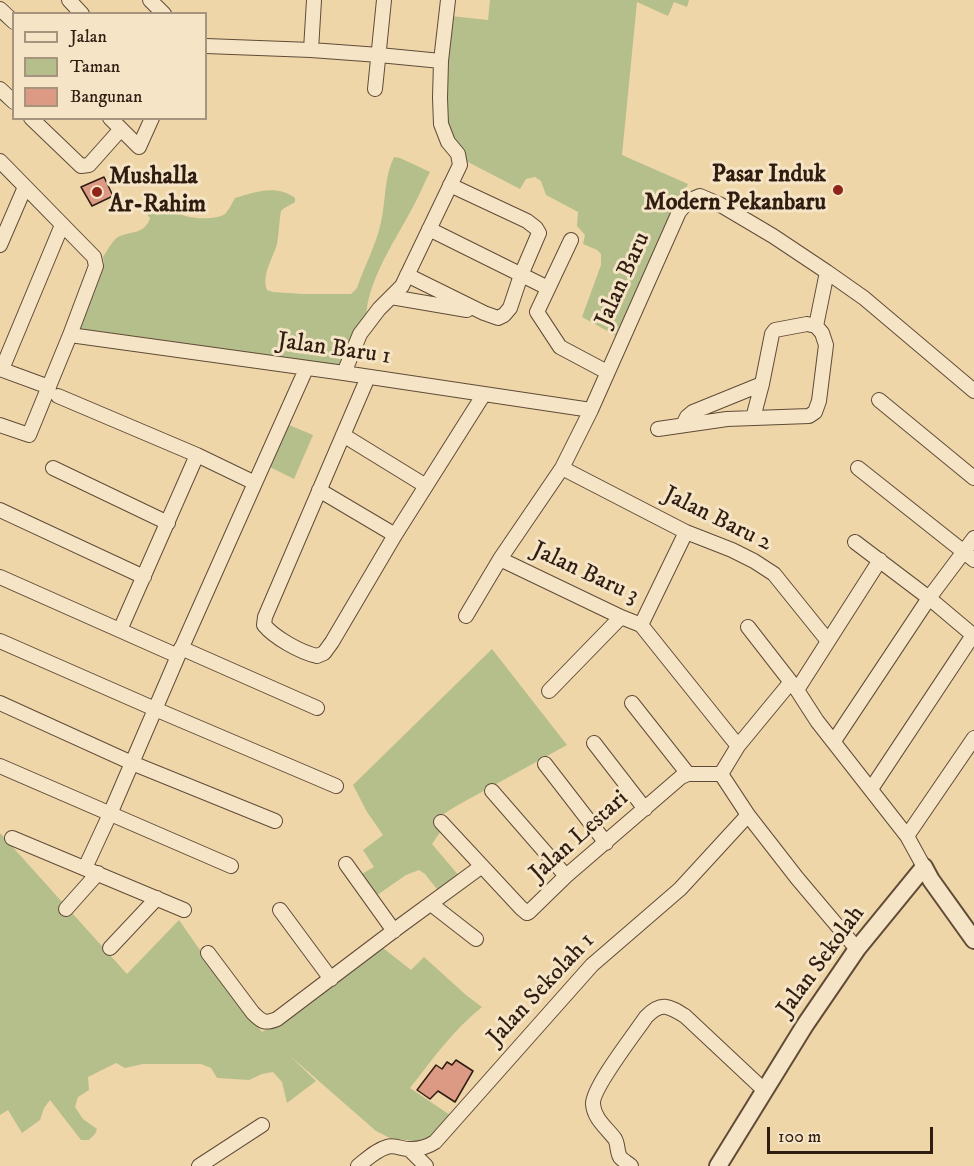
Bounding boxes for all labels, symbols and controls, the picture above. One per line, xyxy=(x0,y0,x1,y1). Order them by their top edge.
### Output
legend xyxy=(12,12,207,120)
text: Jalan xyxy=(70,26,107,48)
text: Taman xyxy=(70,56,120,78)
text: Bangunan xyxy=(70,86,142,108)
place label: Pasar Induk Modern Pekanbaru xyxy=(644,162,826,218)
place label: Mushalla Ar-Rahim xyxy=(109,164,206,220)
marker: Pasar Induk Modern Pekanbaru xyxy=(831,183,845,197)
marker: Mushalla Ar-Rahim xyxy=(90,185,104,199)
street label: Jalan Baru xyxy=(590,228,658,332)
street label: Jalan Baru 1 xyxy=(275,328,393,372)
street label: Jalan Baru 2 xyxy=(658,481,776,559)
street label: Jalan Baru 3 xyxy=(527,537,643,611)
street label: Jalan Lestari xyxy=(525,785,635,889)
street label: Jalan Sekolah xyxy=(772,901,872,1023)
street label: Jalan Sekolah 1 xyxy=(482,927,602,1053)
scale bar xyxy=(770,1115,936,1153)
text: 100 m xyxy=(778,1126,821,1148)

